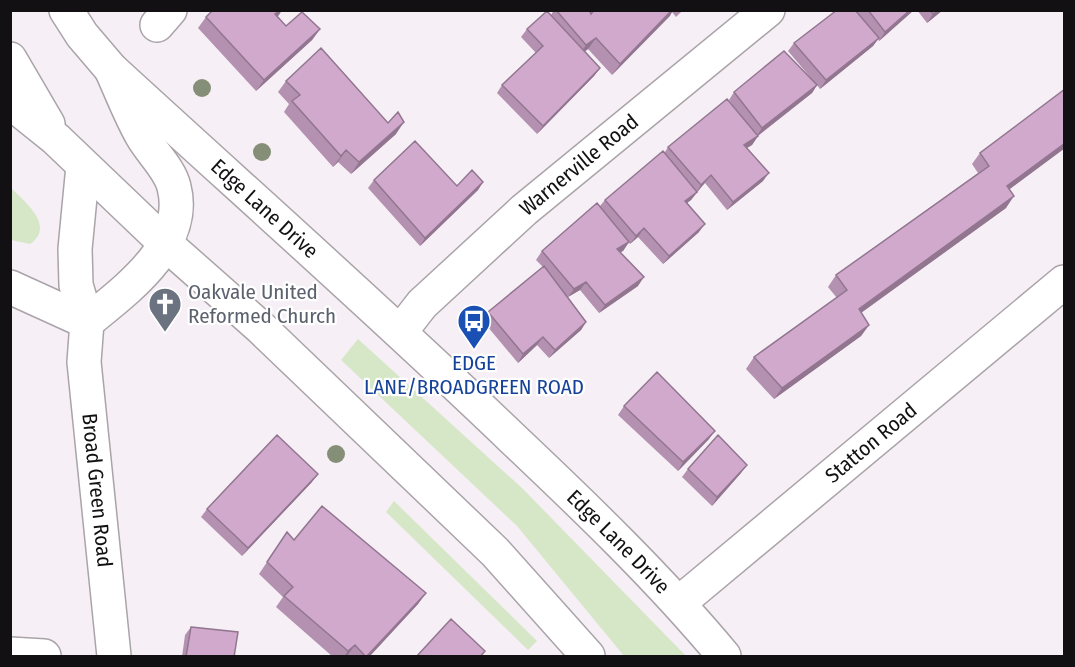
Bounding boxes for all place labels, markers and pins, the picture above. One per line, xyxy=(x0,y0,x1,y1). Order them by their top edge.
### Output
place label: Oakvale United Reformed Church xyxy=(188,279,336,329)
church icon: Oakvale United Reformed Church xyxy=(147,286,183,333)
bus stop icon: EDGE LANE/BROADGREEN ROAD xyxy=(456,303,492,350)
place label: EDGE LANE/BROADGREEN ROAD xyxy=(364,350,584,400)

